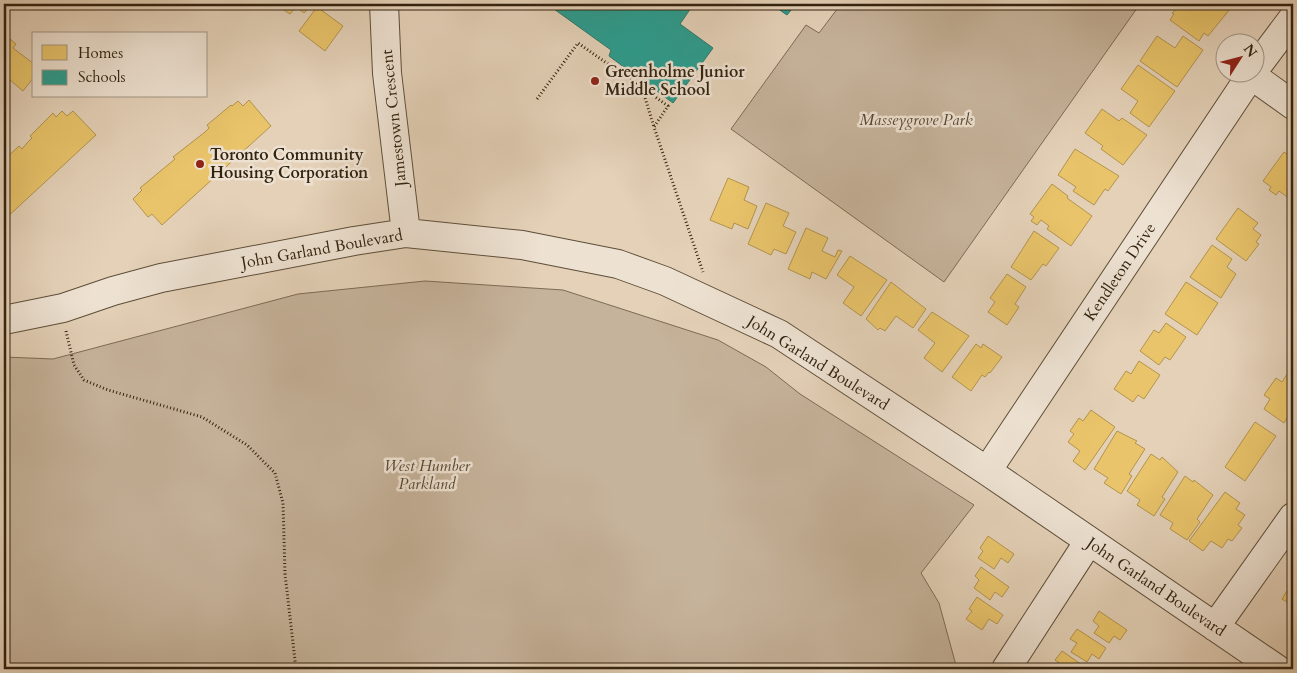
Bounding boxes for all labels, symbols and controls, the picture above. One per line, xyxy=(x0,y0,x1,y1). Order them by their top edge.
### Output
legend xyxy=(32,32,208,98)
north arrow xyxy=(1214,32,1264,82)
text: N xyxy=(1239,40,1261,61)
text: Homes xyxy=(78,43,123,63)
street label: Jamestown Crescent xyxy=(376,48,412,190)
place label: Greenholme Junior Middle School xyxy=(605,61,745,101)
text: Schools xyxy=(78,67,126,87)
marker: Greenholme Junior Middle School xyxy=(589,75,601,87)
park label: Masseygrove Park xyxy=(859,109,973,131)
place label: Toronto Community Housing Corporation xyxy=(210,144,369,184)
marker: Toronto Community Housing Corporation xyxy=(194,158,206,170)
street label: Kendleton Drive xyxy=(1079,219,1161,325)
street label: John Garland Boulevard xyxy=(238,224,405,274)
street label: John Garland Boulevard xyxy=(741,309,894,416)
park label: West Humber Parkland xyxy=(384,455,471,495)
street label: John Garland Boulevard xyxy=(1080,531,1230,642)

